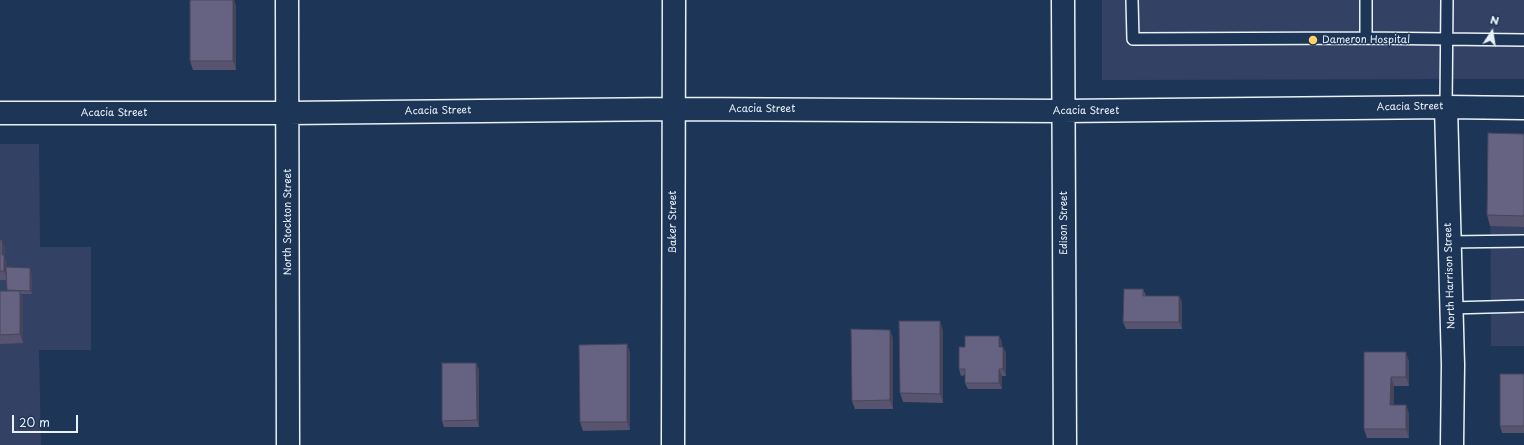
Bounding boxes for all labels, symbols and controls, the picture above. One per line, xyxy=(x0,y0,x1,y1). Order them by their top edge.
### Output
text: N xyxy=(1489,11,1501,29)
north arrow xyxy=(1472,12,1512,52)
marker: Dameron Hospital xyxy=(1307,34,1319,46)
place label: Dameron Hospital xyxy=(1322,34,1410,46)
street label: Acacia Street xyxy=(1377,100,1443,114)
street label: Acacia Street xyxy=(729,103,795,115)
street label: Acacia Street xyxy=(405,104,471,118)
street label: Acacia Street xyxy=(1053,105,1119,117)
street label: Acacia Street xyxy=(81,107,147,119)
street label: North Stockton Street xyxy=(282,169,294,275)
street label: Baker Street xyxy=(667,191,679,253)
street label: Edison Street xyxy=(1058,191,1070,255)
street label: North Harrison Street xyxy=(1442,223,1458,329)
scale bar xyxy=(14,407,80,433)
text: 20 m xyxy=(19,413,50,431)

